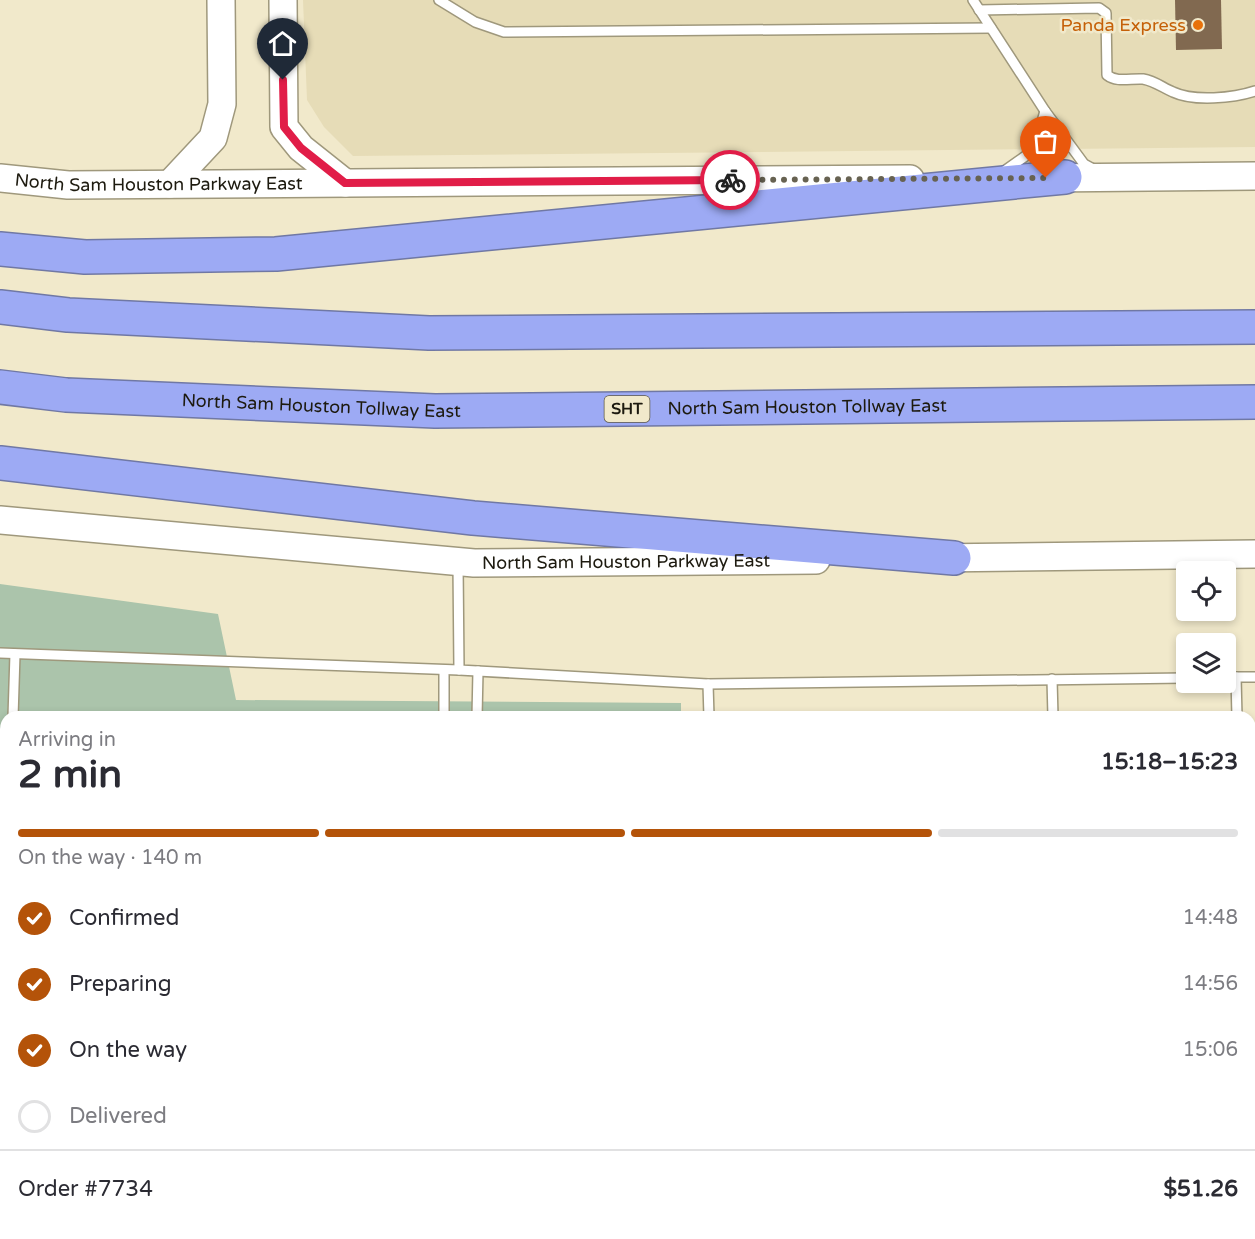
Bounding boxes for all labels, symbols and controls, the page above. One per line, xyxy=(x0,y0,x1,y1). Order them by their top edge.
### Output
place label: Panda Express xyxy=(1060,14,1186,36)
pin xyxy=(257,18,308,80)
marker: Panda Express xyxy=(1191,18,1205,32)
icon: home xyxy=(266,27,299,60)
pin xyxy=(1020,116,1071,178)
icon: bag xyxy=(1029,125,1062,158)
courier xyxy=(700,150,760,210)
icon: bike xyxy=(714,164,747,197)
street label: North Sam Houston Parkway East xyxy=(14,169,303,196)
street label: North Sam Houston Tollway East xyxy=(181,389,461,422)
street label: North Sam Houston Tollway East xyxy=(667,394,947,419)
road number: SHT xyxy=(604,396,650,422)
street label: North Sam Houston Parkway East xyxy=(482,549,770,574)
map controls xyxy=(1176,561,1236,693)
button: locate xyxy=(1176,561,1236,621)
button: layers xyxy=(1176,633,1236,693)
text: Arriving in xyxy=(18,728,116,752)
text: 15:18–15:23 xyxy=(1101,749,1238,775)
text: 2 min xyxy=(18,751,122,798)
text: On the way · 140 m xyxy=(18,846,202,870)
icon: check xyxy=(18,902,51,935)
text: Confirmed xyxy=(69,905,179,931)
text: 14:48 xyxy=(1183,906,1238,930)
icon: check xyxy=(18,968,51,1001)
text: Preparing xyxy=(69,971,172,997)
text: 14:56 xyxy=(1183,972,1238,996)
icon: check xyxy=(18,1034,51,1067)
text: On the way xyxy=(69,1037,187,1063)
text: 15:06 xyxy=(1183,1038,1238,1062)
text: Delivered xyxy=(69,1103,167,1129)
text: Order #7734 xyxy=(18,1176,153,1202)
text: $51.26 xyxy=(1163,1176,1238,1202)

